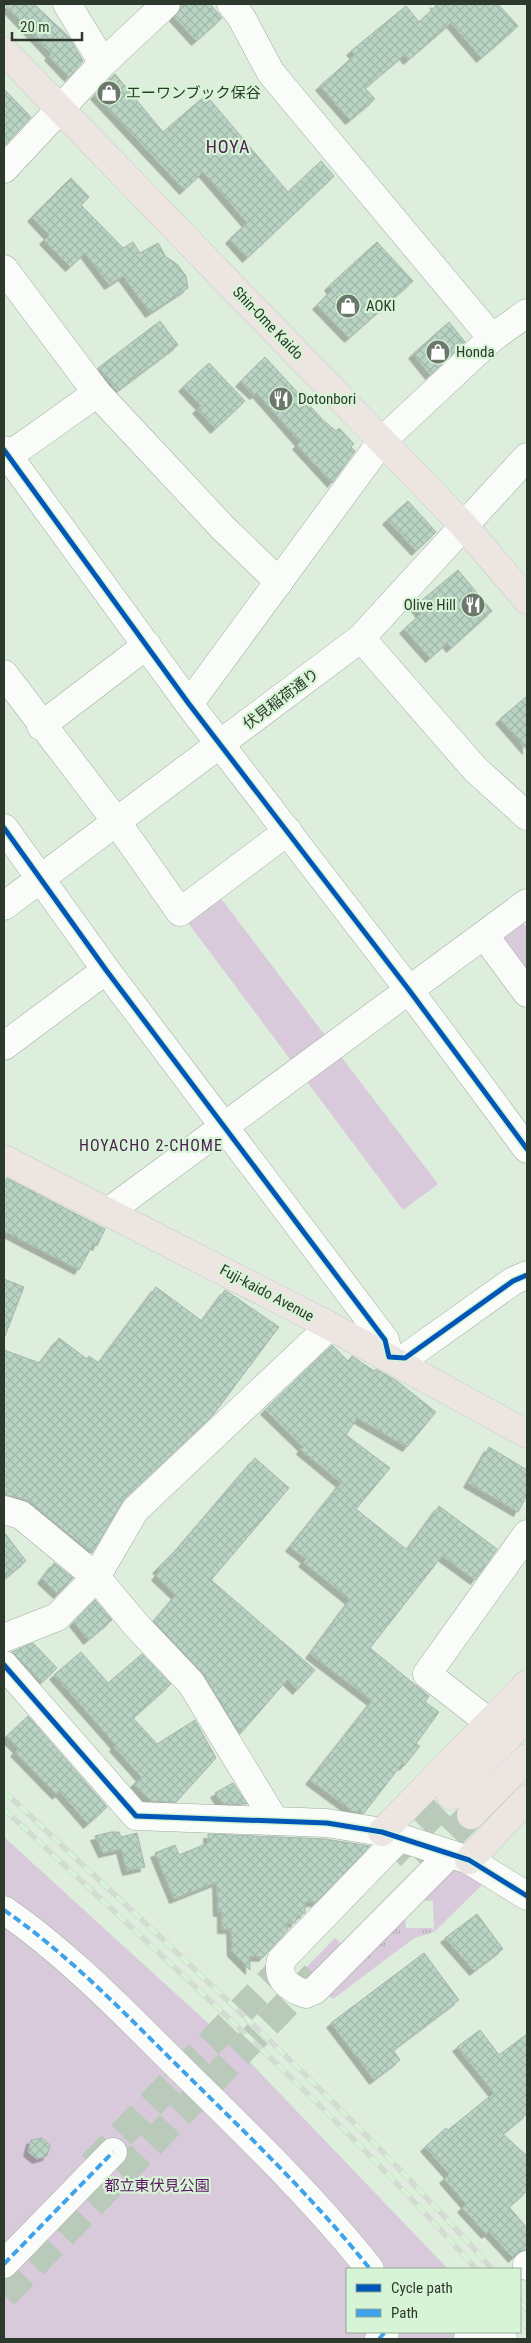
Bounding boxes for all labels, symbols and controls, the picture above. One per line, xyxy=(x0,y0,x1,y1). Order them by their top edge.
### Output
scale bar xyxy=(12,10,82,42)
text: 20 m xyxy=(20,18,50,36)
shop icon: エーワンブック保谷 xyxy=(96,80,122,106)
place label: エーワンブック保谷 xyxy=(126,84,261,102)
district label: HOYA xyxy=(206,136,250,157)
street label: Shin-Ome Kaido xyxy=(229,283,307,363)
shop icon: AOKI xyxy=(335,293,361,319)
place label: AOKI xyxy=(366,297,396,315)
shop icon: Honda xyxy=(425,339,451,365)
place label: Honda xyxy=(456,343,495,361)
restaurant icon: Dotonbori xyxy=(268,386,294,412)
place label: Dotonbori xyxy=(298,390,356,408)
restaurant icon: Olive Hill xyxy=(460,592,486,618)
place label: Olive Hill xyxy=(404,596,456,614)
street label: 伏見稲荷通り xyxy=(240,665,322,733)
district label: HOYACHO 2-CHOME xyxy=(79,1136,223,1155)
street label: Fuji-kaido Avenue xyxy=(217,1261,317,1325)
park label: 都立東伏見公園 xyxy=(104,2177,210,2195)
legend xyxy=(346,2268,521,2333)
text: Cycle path xyxy=(391,2279,453,2297)
text: Path xyxy=(391,2304,418,2322)

